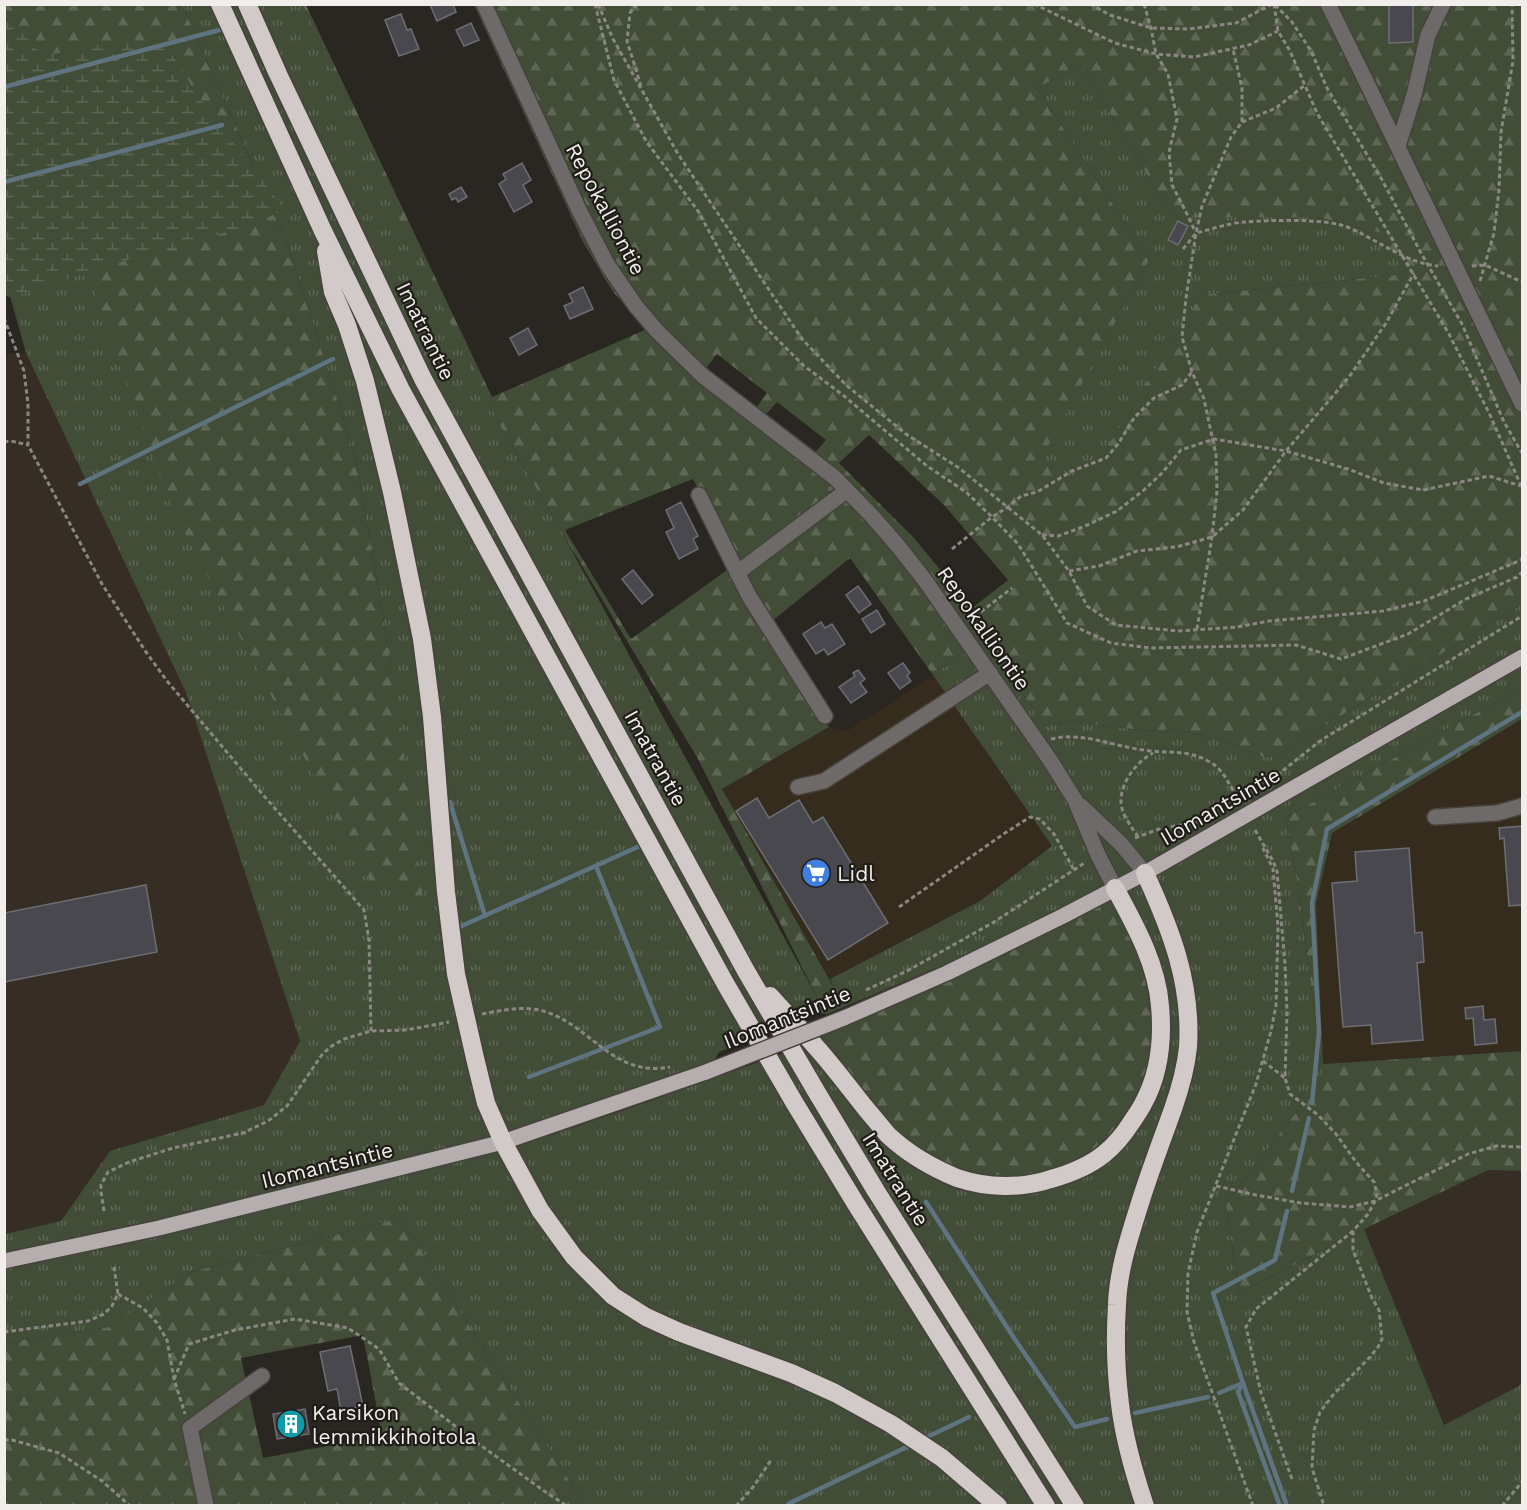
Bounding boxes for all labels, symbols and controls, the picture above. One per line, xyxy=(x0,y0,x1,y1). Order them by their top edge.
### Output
street label: Repokalliontie xyxy=(561,139,651,279)
street label: Imatrantie xyxy=(392,278,460,384)
street label: Repokalliontie xyxy=(932,561,1036,695)
street label: Imatrantie xyxy=(619,706,693,810)
street label: Ilomantsintie xyxy=(1155,762,1285,850)
supermarket icon: Lidl xyxy=(800,857,832,889)
place label: Lidl xyxy=(837,861,875,886)
street label: Ilomantsintie xyxy=(720,980,854,1054)
street label: Imatrantie xyxy=(857,1127,935,1231)
street label: Ilomantsintie xyxy=(259,1137,395,1193)
place label: Karsikon lemmikkihoitola xyxy=(312,1400,477,1449)
building icon: Karsikon lemmikkihoitola xyxy=(275,1408,307,1440)

